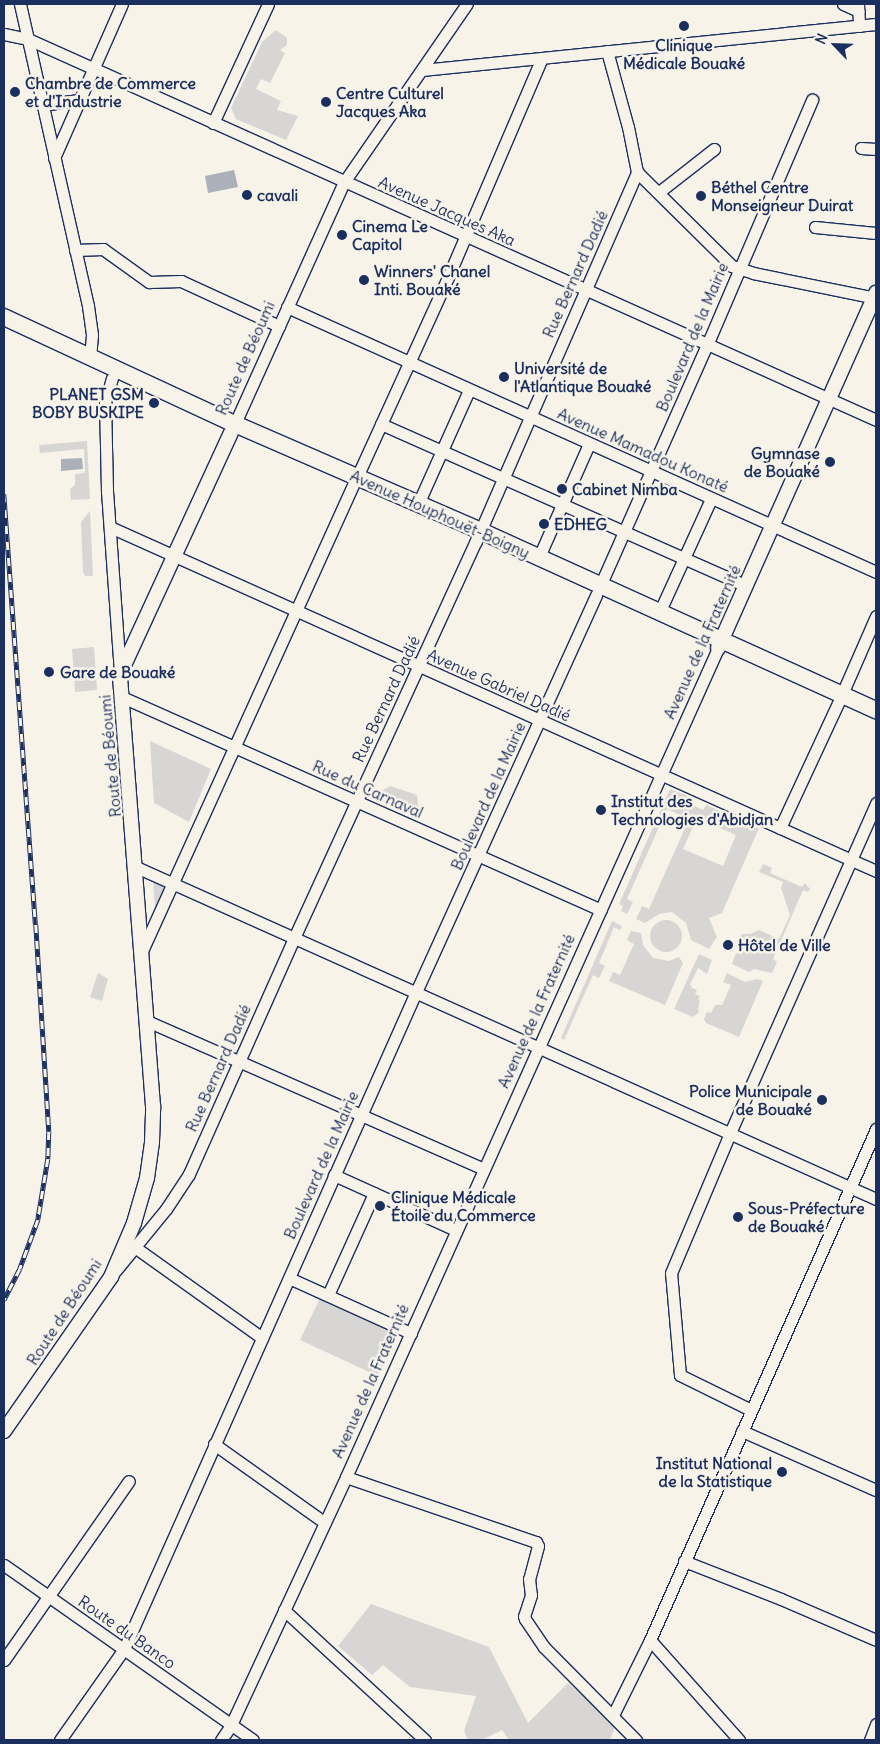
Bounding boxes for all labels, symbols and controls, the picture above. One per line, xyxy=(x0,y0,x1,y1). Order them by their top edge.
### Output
marker: Clinique Médicale Bouaké xyxy=(677,19,691,33)
north arrow xyxy=(810,20,860,70)
text: N xyxy=(811,31,831,47)
place label: Clinique Médicale Bouaké xyxy=(623,35,745,73)
place label: Chambre de Commerce et d'Industrie xyxy=(25,73,196,111)
place label: Centre Culturel Jacques Aka xyxy=(336,83,444,121)
marker: Chambre de Commerce et d'Industrie xyxy=(9,86,21,98)
marker: Centre Culturel Jacques Aka xyxy=(320,96,332,108)
street label: Avenue Jacques Aka xyxy=(376,172,518,250)
place label: Béthel Centre Monseigneur Duirat xyxy=(711,177,853,215)
place label: cavali xyxy=(257,185,298,205)
marker: cavali xyxy=(241,189,253,201)
marker: Béthel Centre Monseigneur Duirat xyxy=(695,190,707,202)
street label: Rue Bernard Dadié xyxy=(538,207,612,341)
place label: Cinema Le Capitol xyxy=(352,216,428,254)
marker: Cinema Le Capitol xyxy=(336,229,348,241)
street label: Boulevard de la Mairie xyxy=(652,260,732,414)
place label: Winners' Chanel Inti. Bouaké xyxy=(374,261,490,299)
marker: Winners' Chanel Inti. Bouaké xyxy=(358,274,370,286)
street label: Route de Béoumi xyxy=(211,298,279,418)
place label: Université de l'Atlantique Bouaké xyxy=(514,358,651,396)
marker: Université de l'Atlantique Bouaké xyxy=(498,371,510,383)
place label: PLANET GSM BOBY BUSKIPE xyxy=(32,384,144,422)
marker: PLANET GSM BOBY BUSKIPE xyxy=(148,397,160,409)
street label: Avenue Mamadou Konaté xyxy=(555,404,731,496)
place label: Gymnase de Bouaké xyxy=(744,443,820,481)
marker: Gymnase de Bouaké xyxy=(824,456,836,468)
street label: Avenue Houphouët-Boigny xyxy=(347,466,533,562)
place label: Cabinet Nimba xyxy=(572,479,678,499)
marker: Cabinet Nimba xyxy=(556,483,568,495)
place label: EDHEG xyxy=(554,514,607,534)
marker: EDHEG xyxy=(538,518,550,530)
street label: Avenue de la Fraternité xyxy=(659,562,745,722)
street label: Rue Bernard Dadié xyxy=(348,633,424,765)
street label: Avenue Gabriel Dadié xyxy=(424,645,574,725)
place label: Gare de Bouaké xyxy=(60,662,175,682)
marker: Gare de Bouaké xyxy=(42,665,56,679)
street label: Route de Béoumi xyxy=(95,694,125,818)
street label: Boulevard de la Mairie xyxy=(447,719,529,873)
street label: Rue du Carnaval xyxy=(310,756,426,822)
place label: Institut des Technologies d'Abidjan xyxy=(611,791,773,829)
marker: Institut des Technologies d'Abidjan xyxy=(595,804,607,816)
street label: Avenue de la Fraternité xyxy=(493,931,579,1091)
place label: Hôtel de Ville xyxy=(738,935,831,955)
marker: Hôtel de Ville xyxy=(722,939,734,951)
street label: Rue Bernard Dadié xyxy=(181,1001,255,1135)
place label: Police Municipale de Bouaké xyxy=(689,1081,812,1119)
street label: Boulevard de la Mairie xyxy=(280,1088,362,1242)
marker: Police Municipale de Bouaké xyxy=(816,1094,828,1106)
place label: Clinique Médicale Étoile du Commerce xyxy=(391,1187,536,1225)
place label: Sous-Préfecture de Bouaké xyxy=(748,1198,865,1236)
marker: Clinique Médicale Étoile du Commerce xyxy=(373,1199,387,1213)
marker: Sous-Préfecture de Bouaké xyxy=(732,1211,744,1223)
street label: Route de Béoumi xyxy=(22,1255,106,1369)
street label: Avenue de la Fraternité xyxy=(327,1301,413,1461)
place label: Institut National de la Statistique xyxy=(656,1453,772,1491)
marker: Institut National de la Statistique xyxy=(776,1466,788,1478)
street label: Route du Banco xyxy=(75,1591,179,1673)

